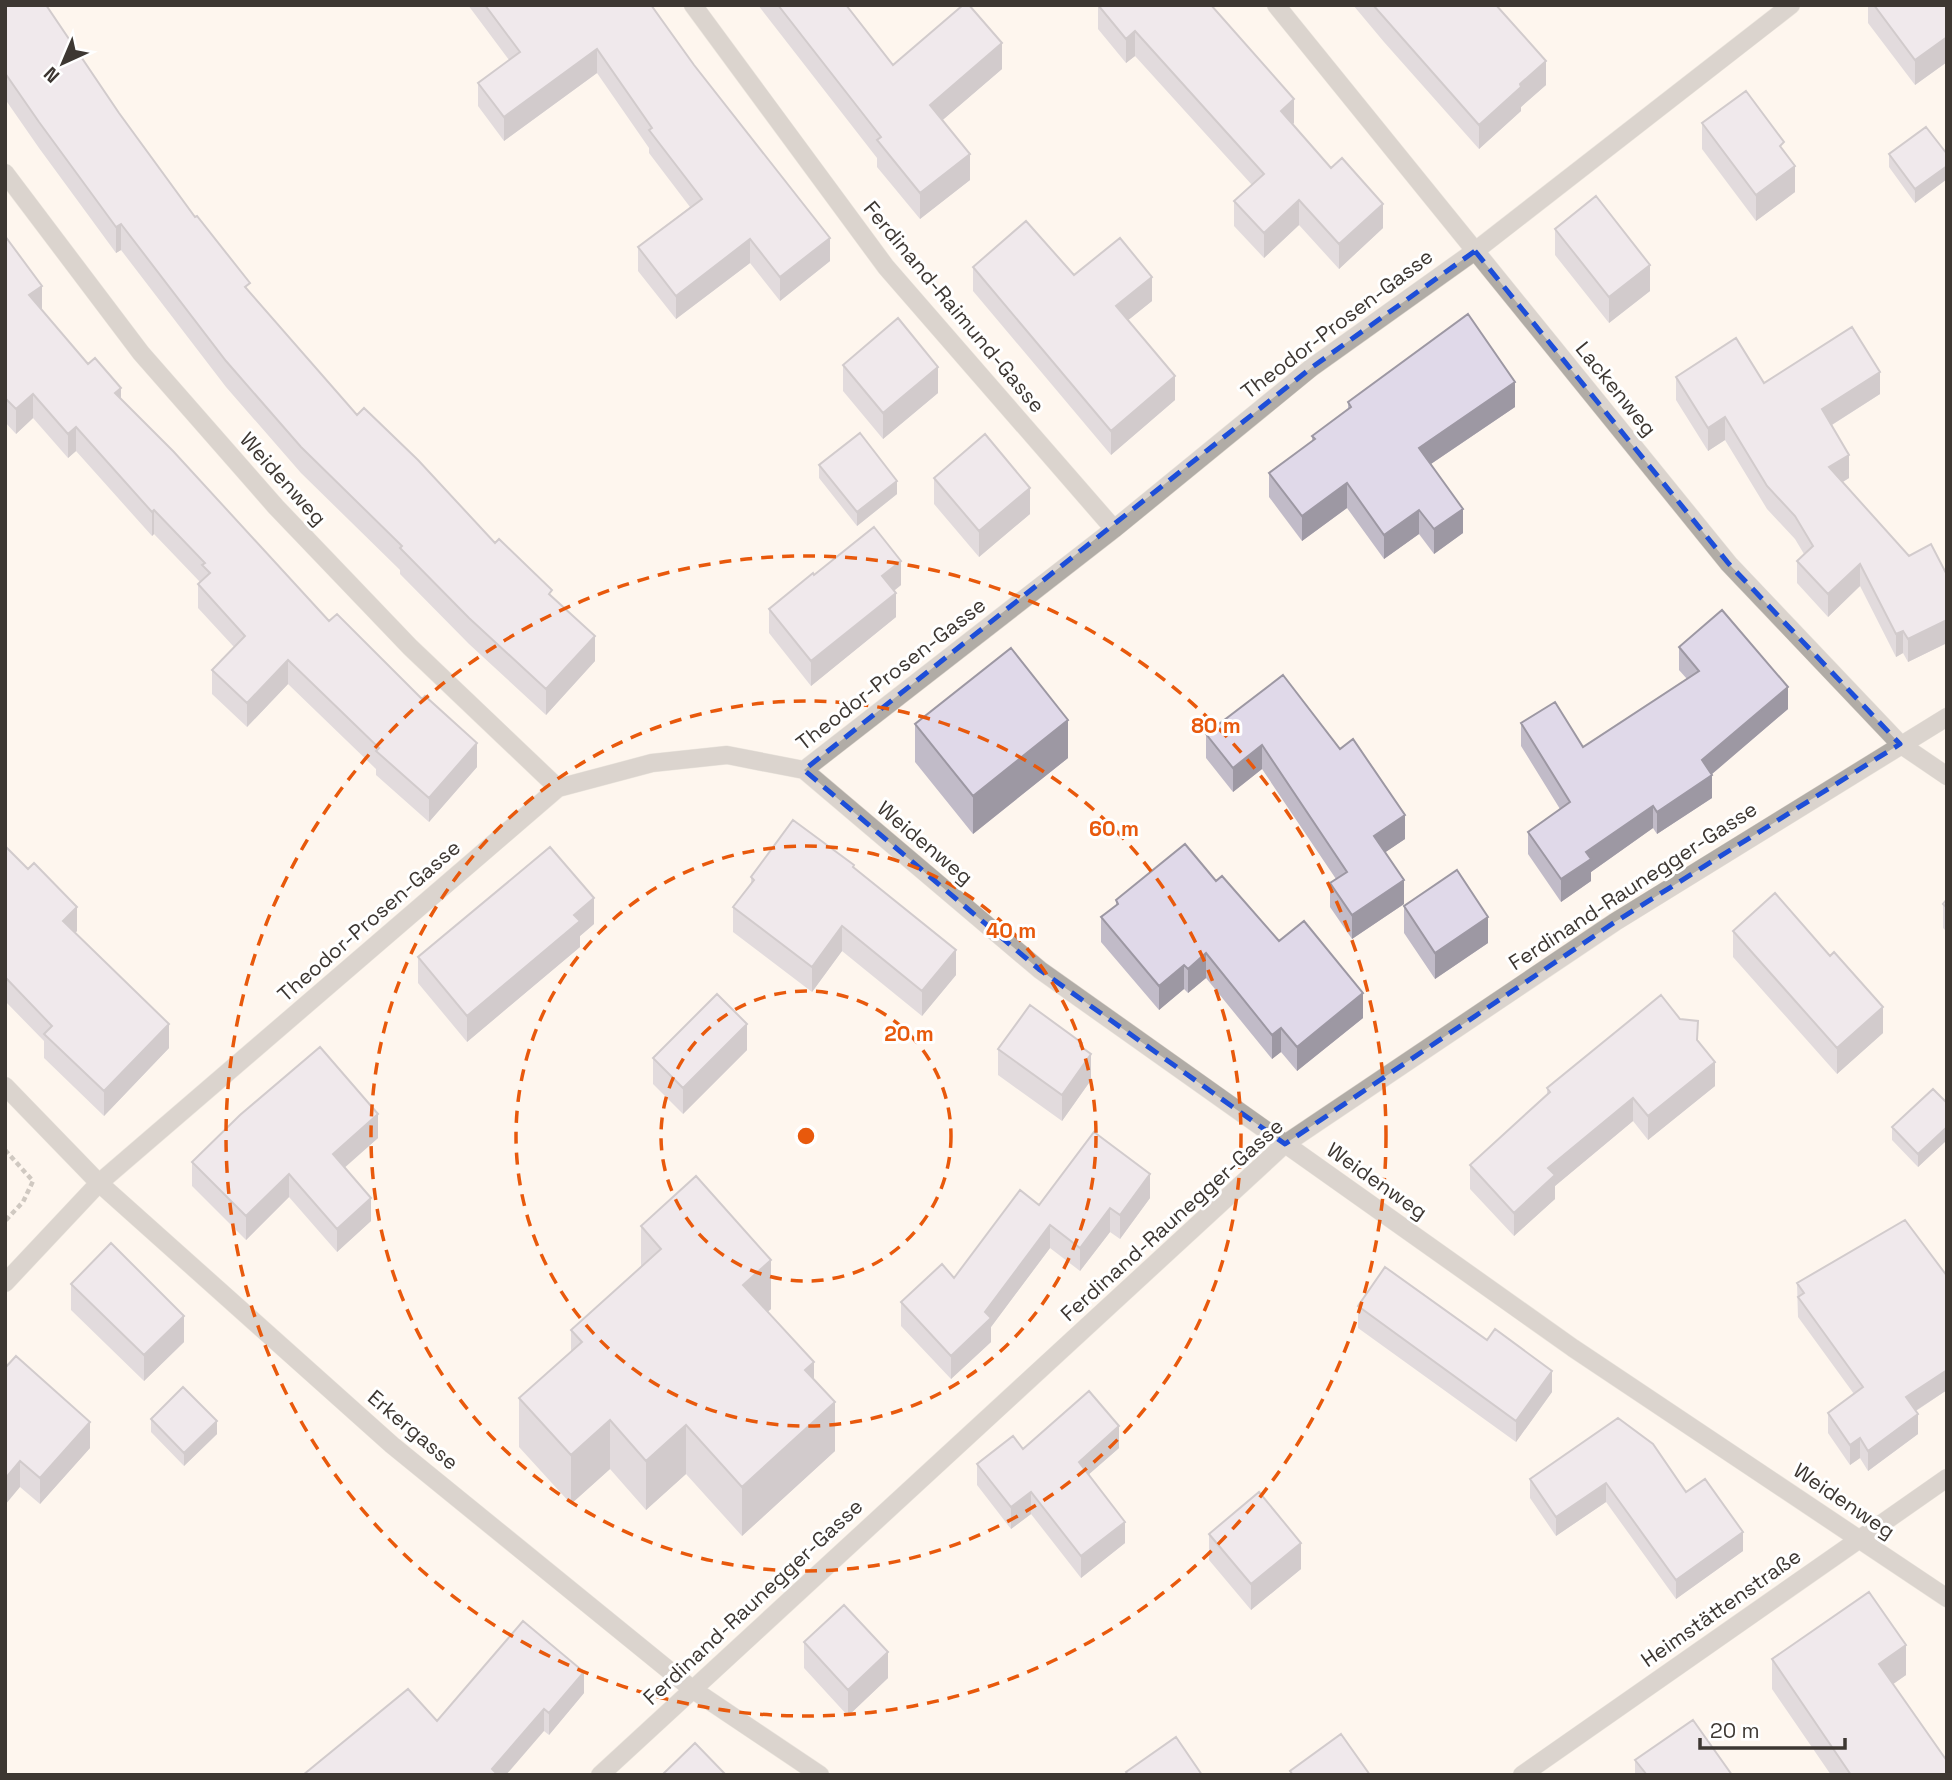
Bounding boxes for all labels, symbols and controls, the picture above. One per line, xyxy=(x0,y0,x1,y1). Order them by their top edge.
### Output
north arrow xyxy=(28,28,98,98)
text: N xyxy=(38,61,65,88)
street label: Ferdinand-Raimund-Gasse xyxy=(858,195,1051,418)
street label: Theodor-Prosen-Gasse xyxy=(1235,243,1438,405)
street label: Lackenweg xyxy=(1570,336,1663,442)
street label: Weidenweg xyxy=(234,426,333,531)
street label: Theodor-Prosen-Gasse xyxy=(790,591,991,756)
text: 80 m xyxy=(1191,712,1241,739)
street label: Weidenweg xyxy=(872,795,979,891)
street label: Ferdinand-Raunegger-Gasse xyxy=(1503,795,1762,976)
text: 60 m xyxy=(1089,815,1139,842)
street label: Theodor-Prosen-Gasse xyxy=(272,834,466,1007)
text: 40 m xyxy=(986,917,1036,944)
text: 20 m xyxy=(884,1020,934,1047)
street label: Ferdinand-Raunegger-Gasse xyxy=(1055,1112,1289,1327)
centre of rings xyxy=(794,1124,818,1148)
street label: Weidenweg xyxy=(1322,1136,1433,1225)
street label: Erkergasse xyxy=(362,1384,464,1475)
street label: Weidenweg xyxy=(1788,1457,1900,1544)
street label: Ferdinand-Raunegger-Gasse xyxy=(637,1493,868,1711)
street label: Heimstättenstraße xyxy=(1635,1542,1806,1673)
scale bar xyxy=(1700,1706,1845,1750)
text: 20 m xyxy=(1710,1717,1760,1744)

